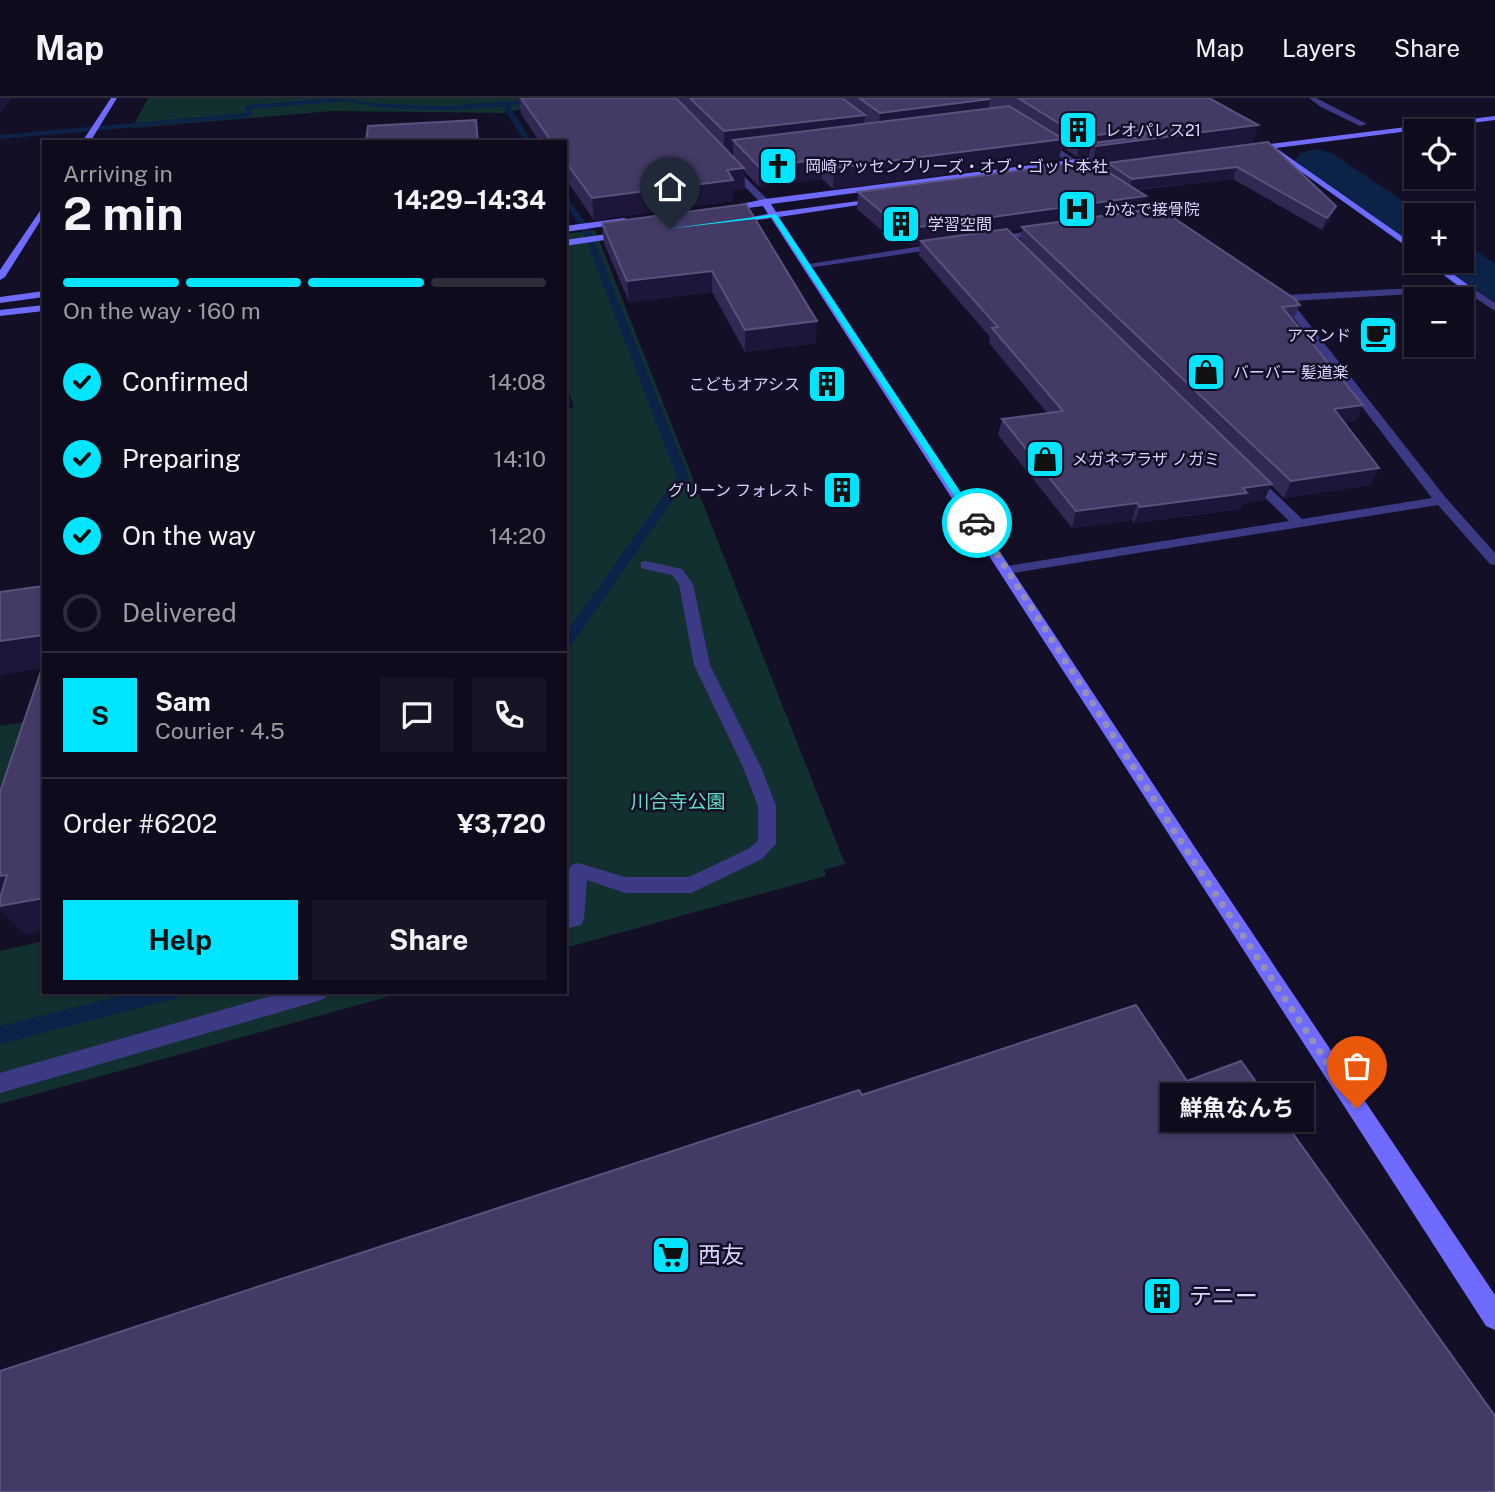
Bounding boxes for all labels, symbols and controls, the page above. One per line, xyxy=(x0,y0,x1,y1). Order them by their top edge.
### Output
text: Map xyxy=(35,29,104,67)
text: Map xyxy=(1195,34,1244,62)
text: Layers xyxy=(1282,34,1356,62)
text: Share xyxy=(1394,34,1460,62)
building icon: レオパレス21 xyxy=(1057,109,1099,151)
map controls xyxy=(1404,119,1474,357)
button: locate xyxy=(1404,119,1474,189)
place label: レオパレス21 xyxy=(1105,121,1201,140)
church icon: 岡崎アッセンブリーズ・オブ・ゴット本社 xyxy=(757,145,799,187)
pin xyxy=(640,157,700,229)
place label: 岡崎アッセンブリーズ・オブ・ゴット本社 xyxy=(805,157,1108,176)
text: Arriving in xyxy=(63,160,173,187)
icon: home xyxy=(651,168,689,206)
text: 14:29–14:34 xyxy=(394,184,546,215)
text: 2 min xyxy=(63,186,183,240)
hospital icon: かなで接骨院 xyxy=(1056,188,1098,230)
place label: かなで接骨院 xyxy=(1104,200,1200,219)
building icon: 学習空間 xyxy=(880,203,922,245)
button: + xyxy=(1404,203,1474,273)
place label: 学習空間 xyxy=(928,215,992,234)
button: − xyxy=(1404,287,1474,357)
text: On the way · 160 m xyxy=(63,297,261,324)
cafe icon: アマンド xyxy=(1357,314,1399,356)
place label: アマンド xyxy=(1287,326,1351,345)
shop icon: バーバー 髪道楽 xyxy=(1185,351,1227,393)
icon: check xyxy=(63,363,101,401)
building icon: こどもオアシス xyxy=(806,363,848,405)
place label: バーバー 髪道楽 xyxy=(1233,363,1349,382)
text: Confirmed xyxy=(122,366,249,397)
text: 14:08 xyxy=(488,368,546,395)
place label: こどもオアシス xyxy=(689,375,800,394)
shop icon: メガネプラザ ノガミ xyxy=(1024,438,1066,480)
icon: check xyxy=(63,440,101,478)
text: Preparing xyxy=(122,443,241,474)
text: 14:10 xyxy=(494,445,546,472)
place label: メガネプラザ ノガミ xyxy=(1072,450,1220,469)
building icon: グリーン フォレスト xyxy=(821,469,863,511)
place label: グリーン フォレスト xyxy=(668,481,815,500)
courier xyxy=(942,488,1012,558)
icon: car xyxy=(958,504,996,542)
icon: check xyxy=(63,517,101,555)
text: On the way xyxy=(122,520,256,551)
text: 14:20 xyxy=(489,522,546,549)
text: Delivered xyxy=(122,597,237,628)
button: chat xyxy=(380,678,454,752)
button: phone xyxy=(472,678,546,752)
text: Sam xyxy=(155,686,211,717)
text: S xyxy=(91,700,109,731)
text: Courier · 4.5 xyxy=(155,717,285,744)
park label: 川合寺公園 xyxy=(630,790,726,812)
text: Order #6202 xyxy=(63,808,217,839)
text: ¥3,720 xyxy=(457,808,546,839)
button: Help xyxy=(63,900,298,980)
button: Share xyxy=(312,900,546,980)
pin xyxy=(1327,1036,1387,1108)
icon: bag xyxy=(1338,1047,1376,1085)
callout: 鮮魚なんち xyxy=(1161,1084,1315,1132)
text: 鮮魚なんち xyxy=(1180,1094,1295,1121)
supermarket icon: 西友 xyxy=(650,1234,692,1276)
place label: 西友 xyxy=(698,1241,744,1268)
building icon: テニー xyxy=(1141,1275,1183,1317)
place label: テニー xyxy=(1189,1282,1258,1309)

